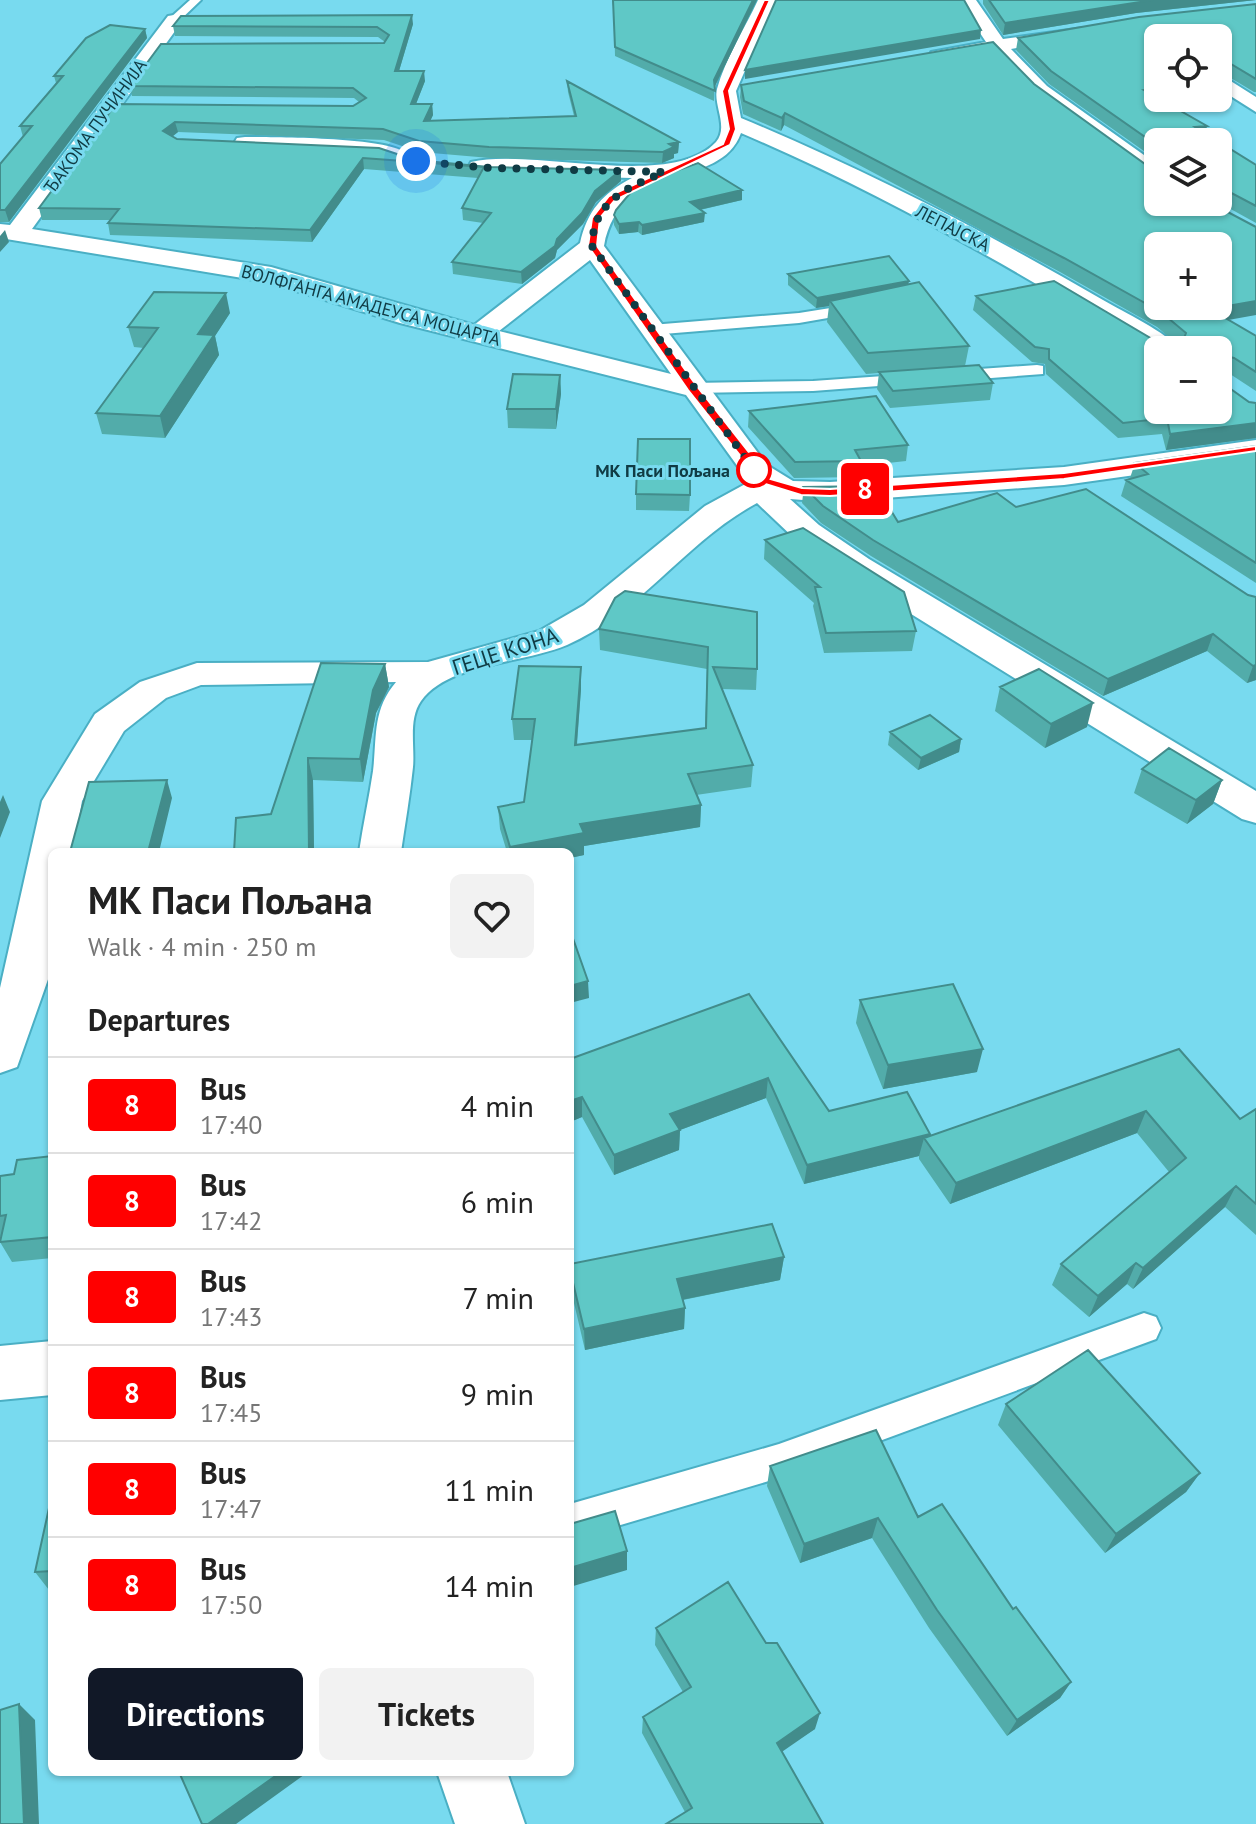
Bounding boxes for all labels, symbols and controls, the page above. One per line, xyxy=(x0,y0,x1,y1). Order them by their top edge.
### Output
map controls xyxy=(1144,24,1232,424)
button: locate xyxy=(1144,24,1232,112)
street label: ЂАКОМА ПУЧИНИЈА xyxy=(39,54,152,198)
button: layers xyxy=(1144,128,1232,216)
your location xyxy=(396,141,436,181)
street label: ЛЕПАЈСКА xyxy=(911,199,994,257)
button: + xyxy=(1144,232,1232,320)
street label: ВОЛФГАНГА АМАДЕУСА МОЦАРТА xyxy=(239,259,504,351)
button: − xyxy=(1144,336,1232,424)
marker: МК Паси Пољана xyxy=(737,453,771,487)
place label: МК Паси Пољана xyxy=(595,459,730,482)
line badge: 8 xyxy=(839,463,891,515)
text: 8 xyxy=(857,470,873,507)
street label: ГЕЦЕ КОНА xyxy=(448,621,562,681)
button: heart xyxy=(450,874,534,958)
text: МК Паси Пољана xyxy=(88,875,373,924)
text: Walk · 4 min · 250 m xyxy=(88,930,316,963)
text: Departures xyxy=(88,1000,230,1039)
text: Bus xyxy=(200,1069,247,1108)
text: 8 xyxy=(124,1086,140,1123)
text: 4 min xyxy=(461,1086,534,1125)
text: 17:40 xyxy=(200,1108,262,1141)
text: Bus xyxy=(200,1165,247,1204)
text: 8 xyxy=(124,1182,140,1219)
text: 6 min xyxy=(461,1182,534,1221)
text: 17:42 xyxy=(200,1204,262,1237)
text: Bus xyxy=(200,1261,247,1300)
text: 8 xyxy=(124,1278,140,1315)
text: 7 min xyxy=(462,1278,534,1317)
text: 17:43 xyxy=(200,1300,262,1333)
text: Bus xyxy=(200,1357,247,1396)
text: 8 xyxy=(124,1374,140,1411)
text: 9 min xyxy=(461,1374,534,1413)
text: 17:45 xyxy=(200,1396,262,1429)
text: Bus xyxy=(200,1453,247,1492)
text: 8 xyxy=(124,1470,140,1507)
text: 11 min xyxy=(444,1470,534,1509)
text: 17:47 xyxy=(200,1492,262,1525)
text: Bus xyxy=(200,1549,247,1588)
text: 8 xyxy=(124,1566,140,1603)
text: 14 min xyxy=(444,1566,534,1605)
text: 17:50 xyxy=(200,1588,262,1621)
button: Directions xyxy=(88,1668,303,1760)
button: Tickets xyxy=(319,1668,534,1760)

